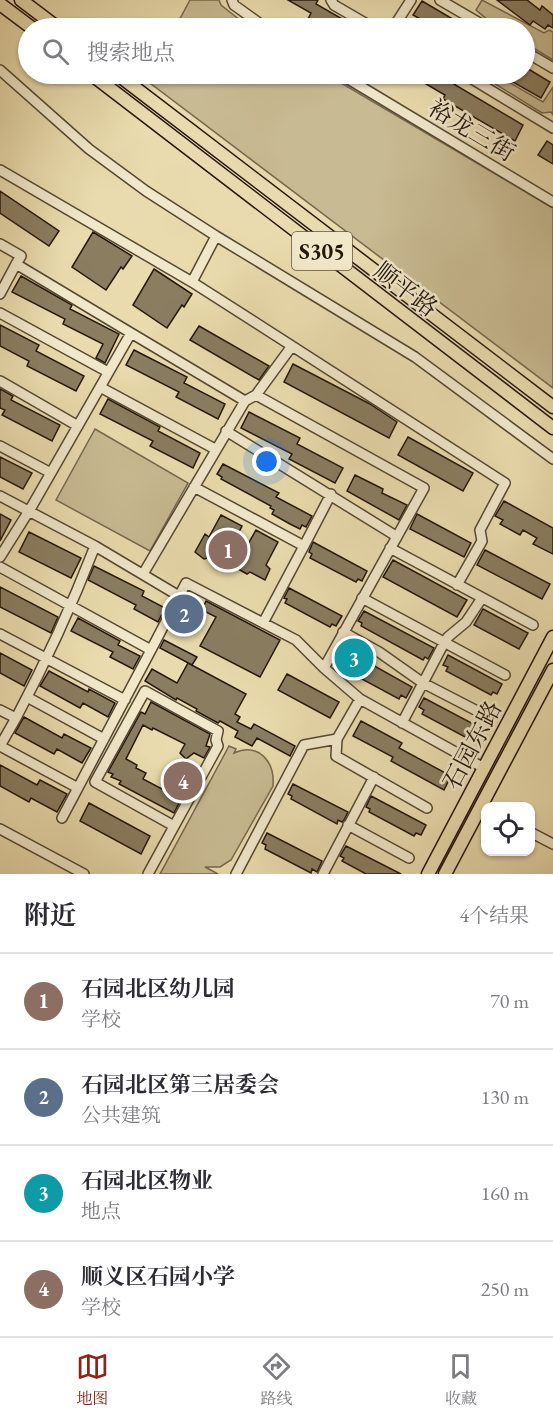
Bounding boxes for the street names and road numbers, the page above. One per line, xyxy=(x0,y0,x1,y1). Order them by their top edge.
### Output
street label: 裕龙三街 xyxy=(423,92,521,168)
road number: S305 xyxy=(292,232,352,270)
street label: 顺平路 xyxy=(368,255,444,323)
street label: 石园东路 xyxy=(436,695,508,795)

